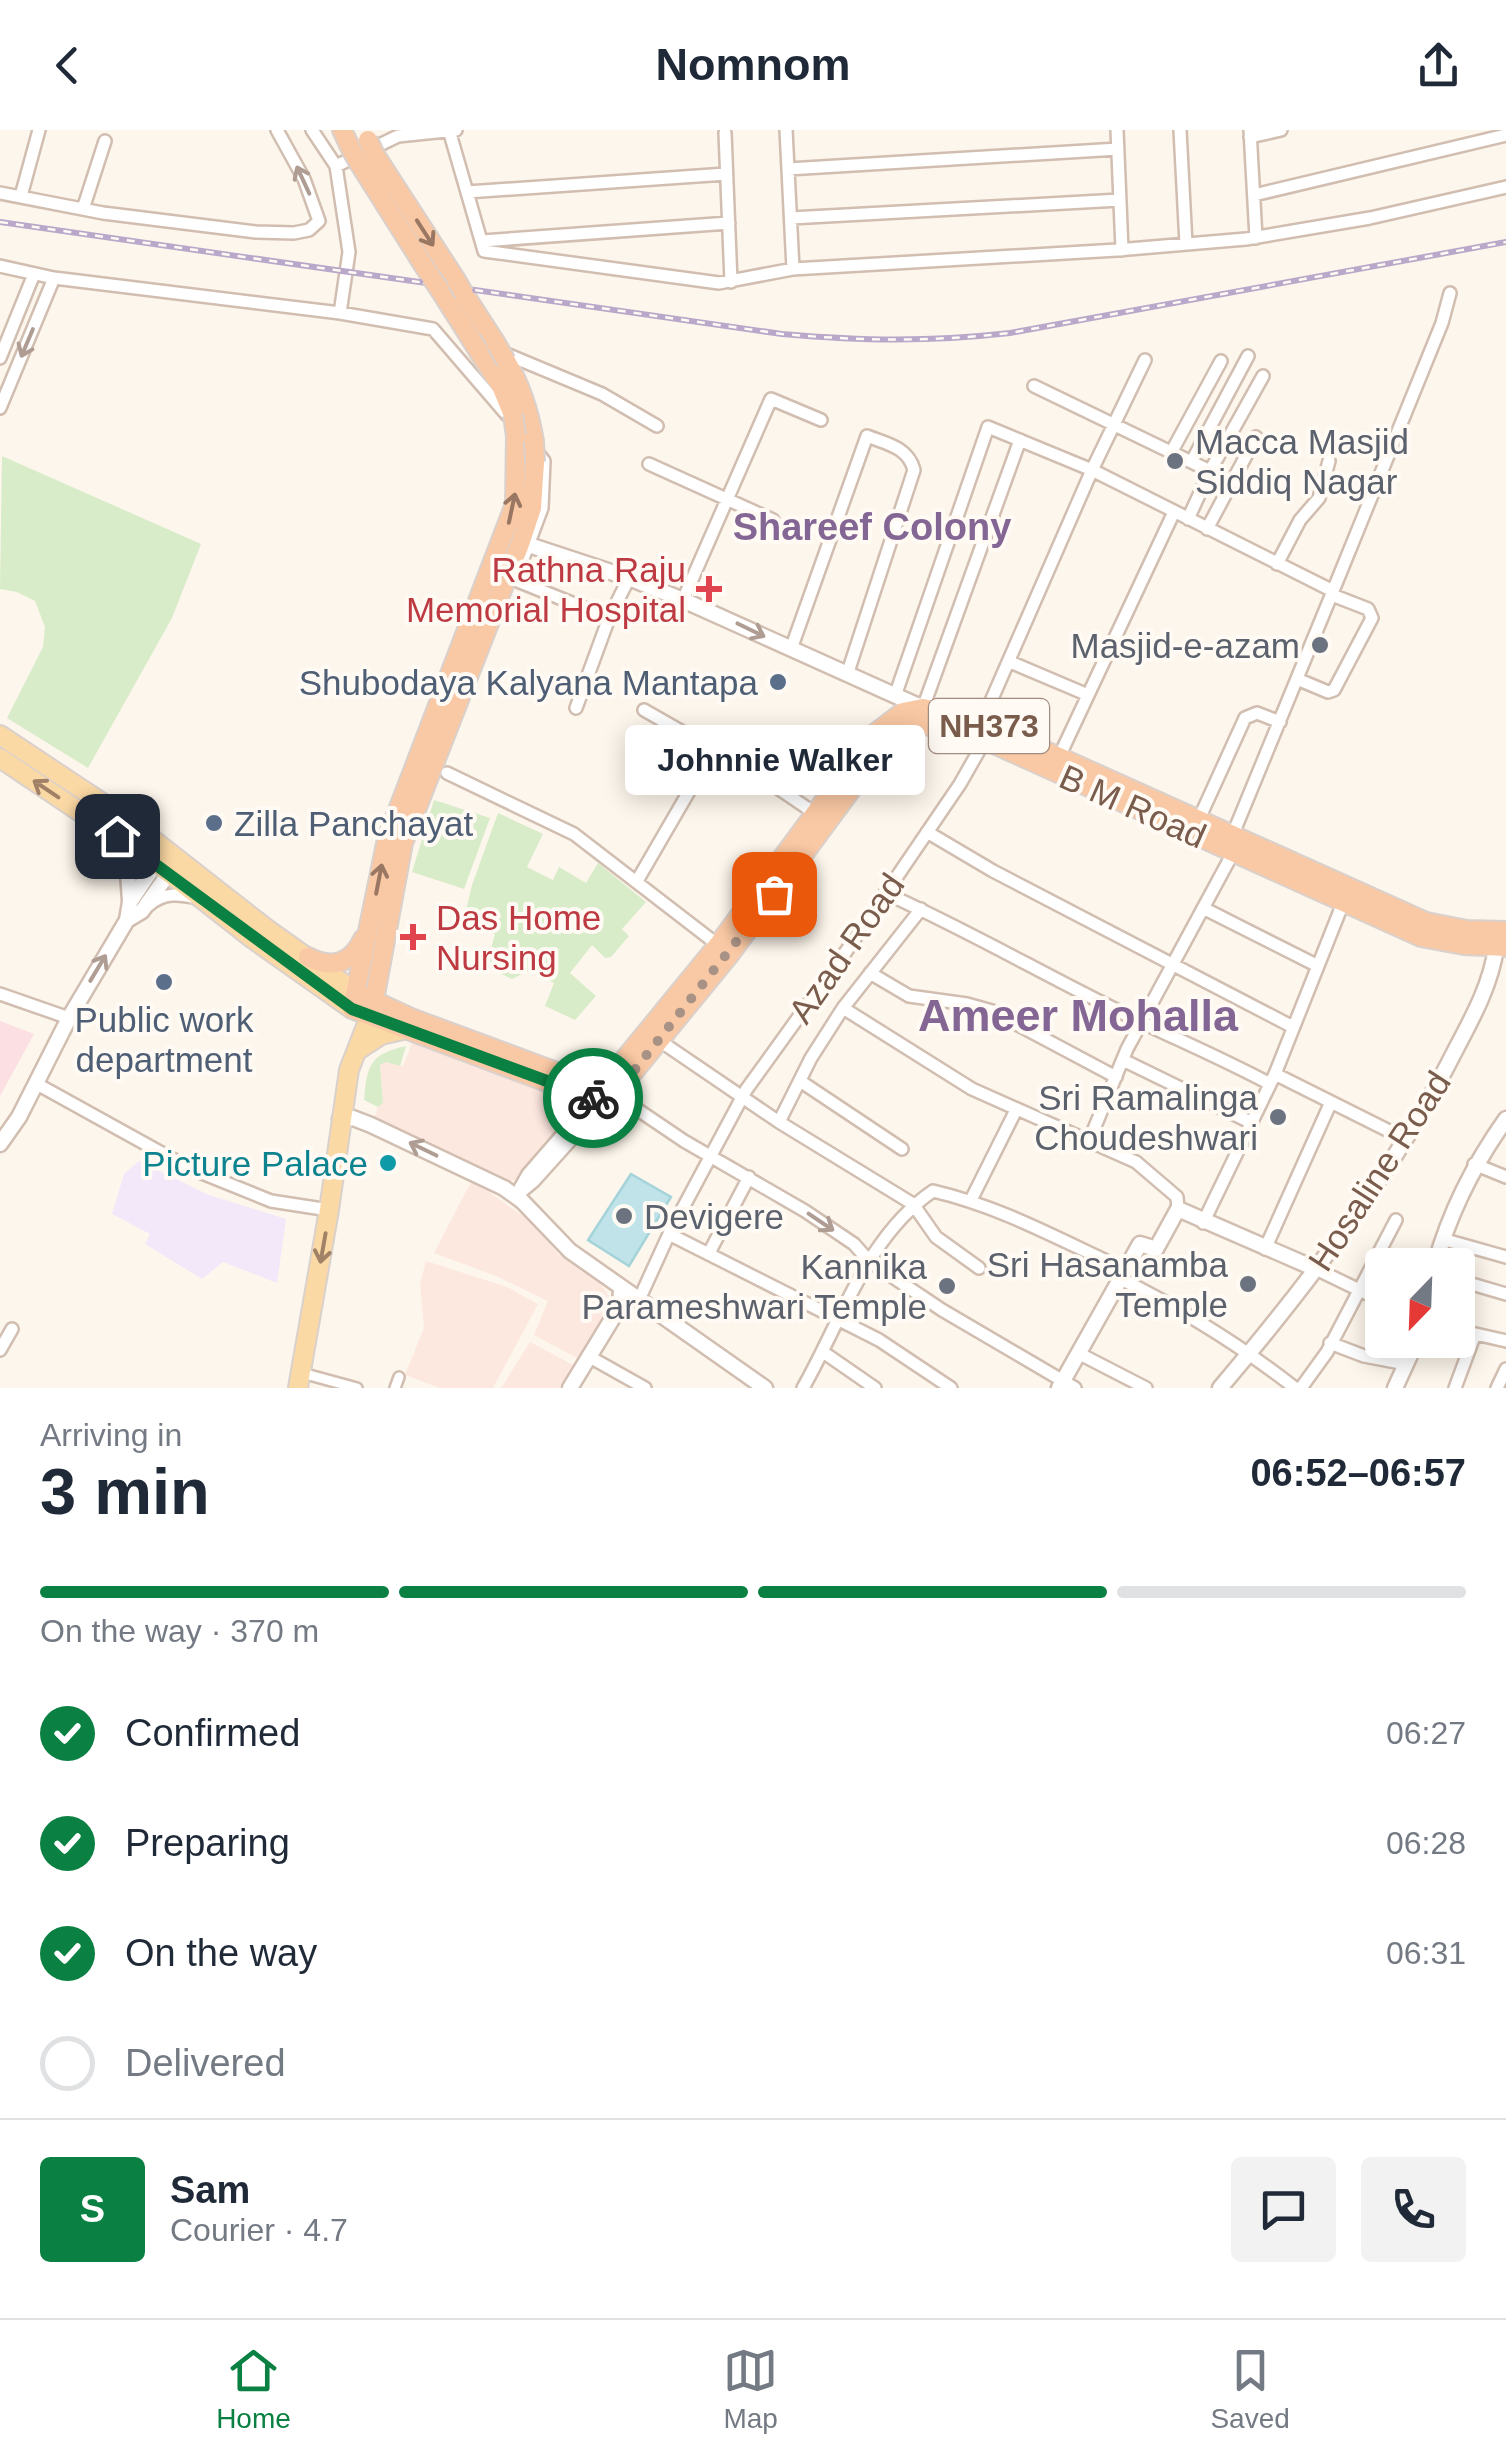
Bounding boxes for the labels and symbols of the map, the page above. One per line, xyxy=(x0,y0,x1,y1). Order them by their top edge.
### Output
one-way arrow xyxy=(292,166,311,196)
one-way arrow xyxy=(414,218,435,246)
one-way arrow xyxy=(17,327,35,358)
place label: Macca Masjid Siddiq Nagar xyxy=(1195,422,1409,501)
marker: Macca Masjid Siddiq Nagar xyxy=(1164,450,1186,472)
one-way arrow xyxy=(504,493,523,525)
district label: Shareef Colony xyxy=(733,506,1011,548)
place label: Rathna Raju Memorial Hospital xyxy=(406,550,686,629)
marker: Rathna Raju Memorial Hospital xyxy=(696,576,722,602)
one-way arrow xyxy=(735,621,765,640)
place label: Masjid-e-azam xyxy=(1071,626,1300,665)
marker: Masjid-e-azam xyxy=(1309,634,1331,656)
place label: Shubodaya Kalyana Mantapa xyxy=(299,663,759,702)
marker: Shubodaya Kalyana Mantapa xyxy=(767,671,789,693)
road number: NH373 xyxy=(929,699,1049,753)
callout: Johnnie Walker xyxy=(624,724,924,794)
street label: B M Road xyxy=(1054,757,1212,855)
one-way arrow xyxy=(32,778,60,799)
pin xyxy=(75,794,160,879)
place label: Zilla Panchayat xyxy=(234,804,474,843)
marker: Zilla Panchayat xyxy=(203,812,225,834)
pin xyxy=(732,852,817,937)
one-way arrow xyxy=(370,864,389,896)
street label: Azad Road xyxy=(780,866,912,1030)
place label: Das Home Nursing xyxy=(436,898,601,977)
marker: Das Home Nursing xyxy=(400,924,426,950)
one-way arrow xyxy=(89,954,109,983)
marker: Public work department xyxy=(153,971,175,993)
district label: Ameer Mohalla xyxy=(918,990,1239,1041)
place label: Public work department xyxy=(75,1000,254,1079)
courier xyxy=(543,1048,643,1148)
street label: Hosaline Road xyxy=(1300,1064,1458,1278)
place label: Sri Ramalinga Choudeshwari xyxy=(1034,1078,1259,1157)
marker: Sri Ramalinga Choudeshwari xyxy=(1267,1106,1289,1128)
one-way arrow xyxy=(409,1138,439,1157)
place label: Picture Palace xyxy=(142,1144,368,1183)
marker: Picture Palace xyxy=(377,1152,399,1174)
place label: Devigere xyxy=(644,1197,784,1236)
marker: Devigere xyxy=(613,1205,635,1227)
one-way arrow xyxy=(807,1211,835,1232)
one-way arrow xyxy=(313,1231,332,1264)
place label: Sri Hasanamba Temple xyxy=(987,1245,1229,1324)
place label: Kannika Parameshwari Temple xyxy=(581,1247,928,1326)
north arrow xyxy=(1365,1248,1475,1358)
marker: Sri Hasanamba Temple xyxy=(1237,1273,1259,1295)
marker: Kannika Parameshwari Temple xyxy=(936,1275,958,1297)

